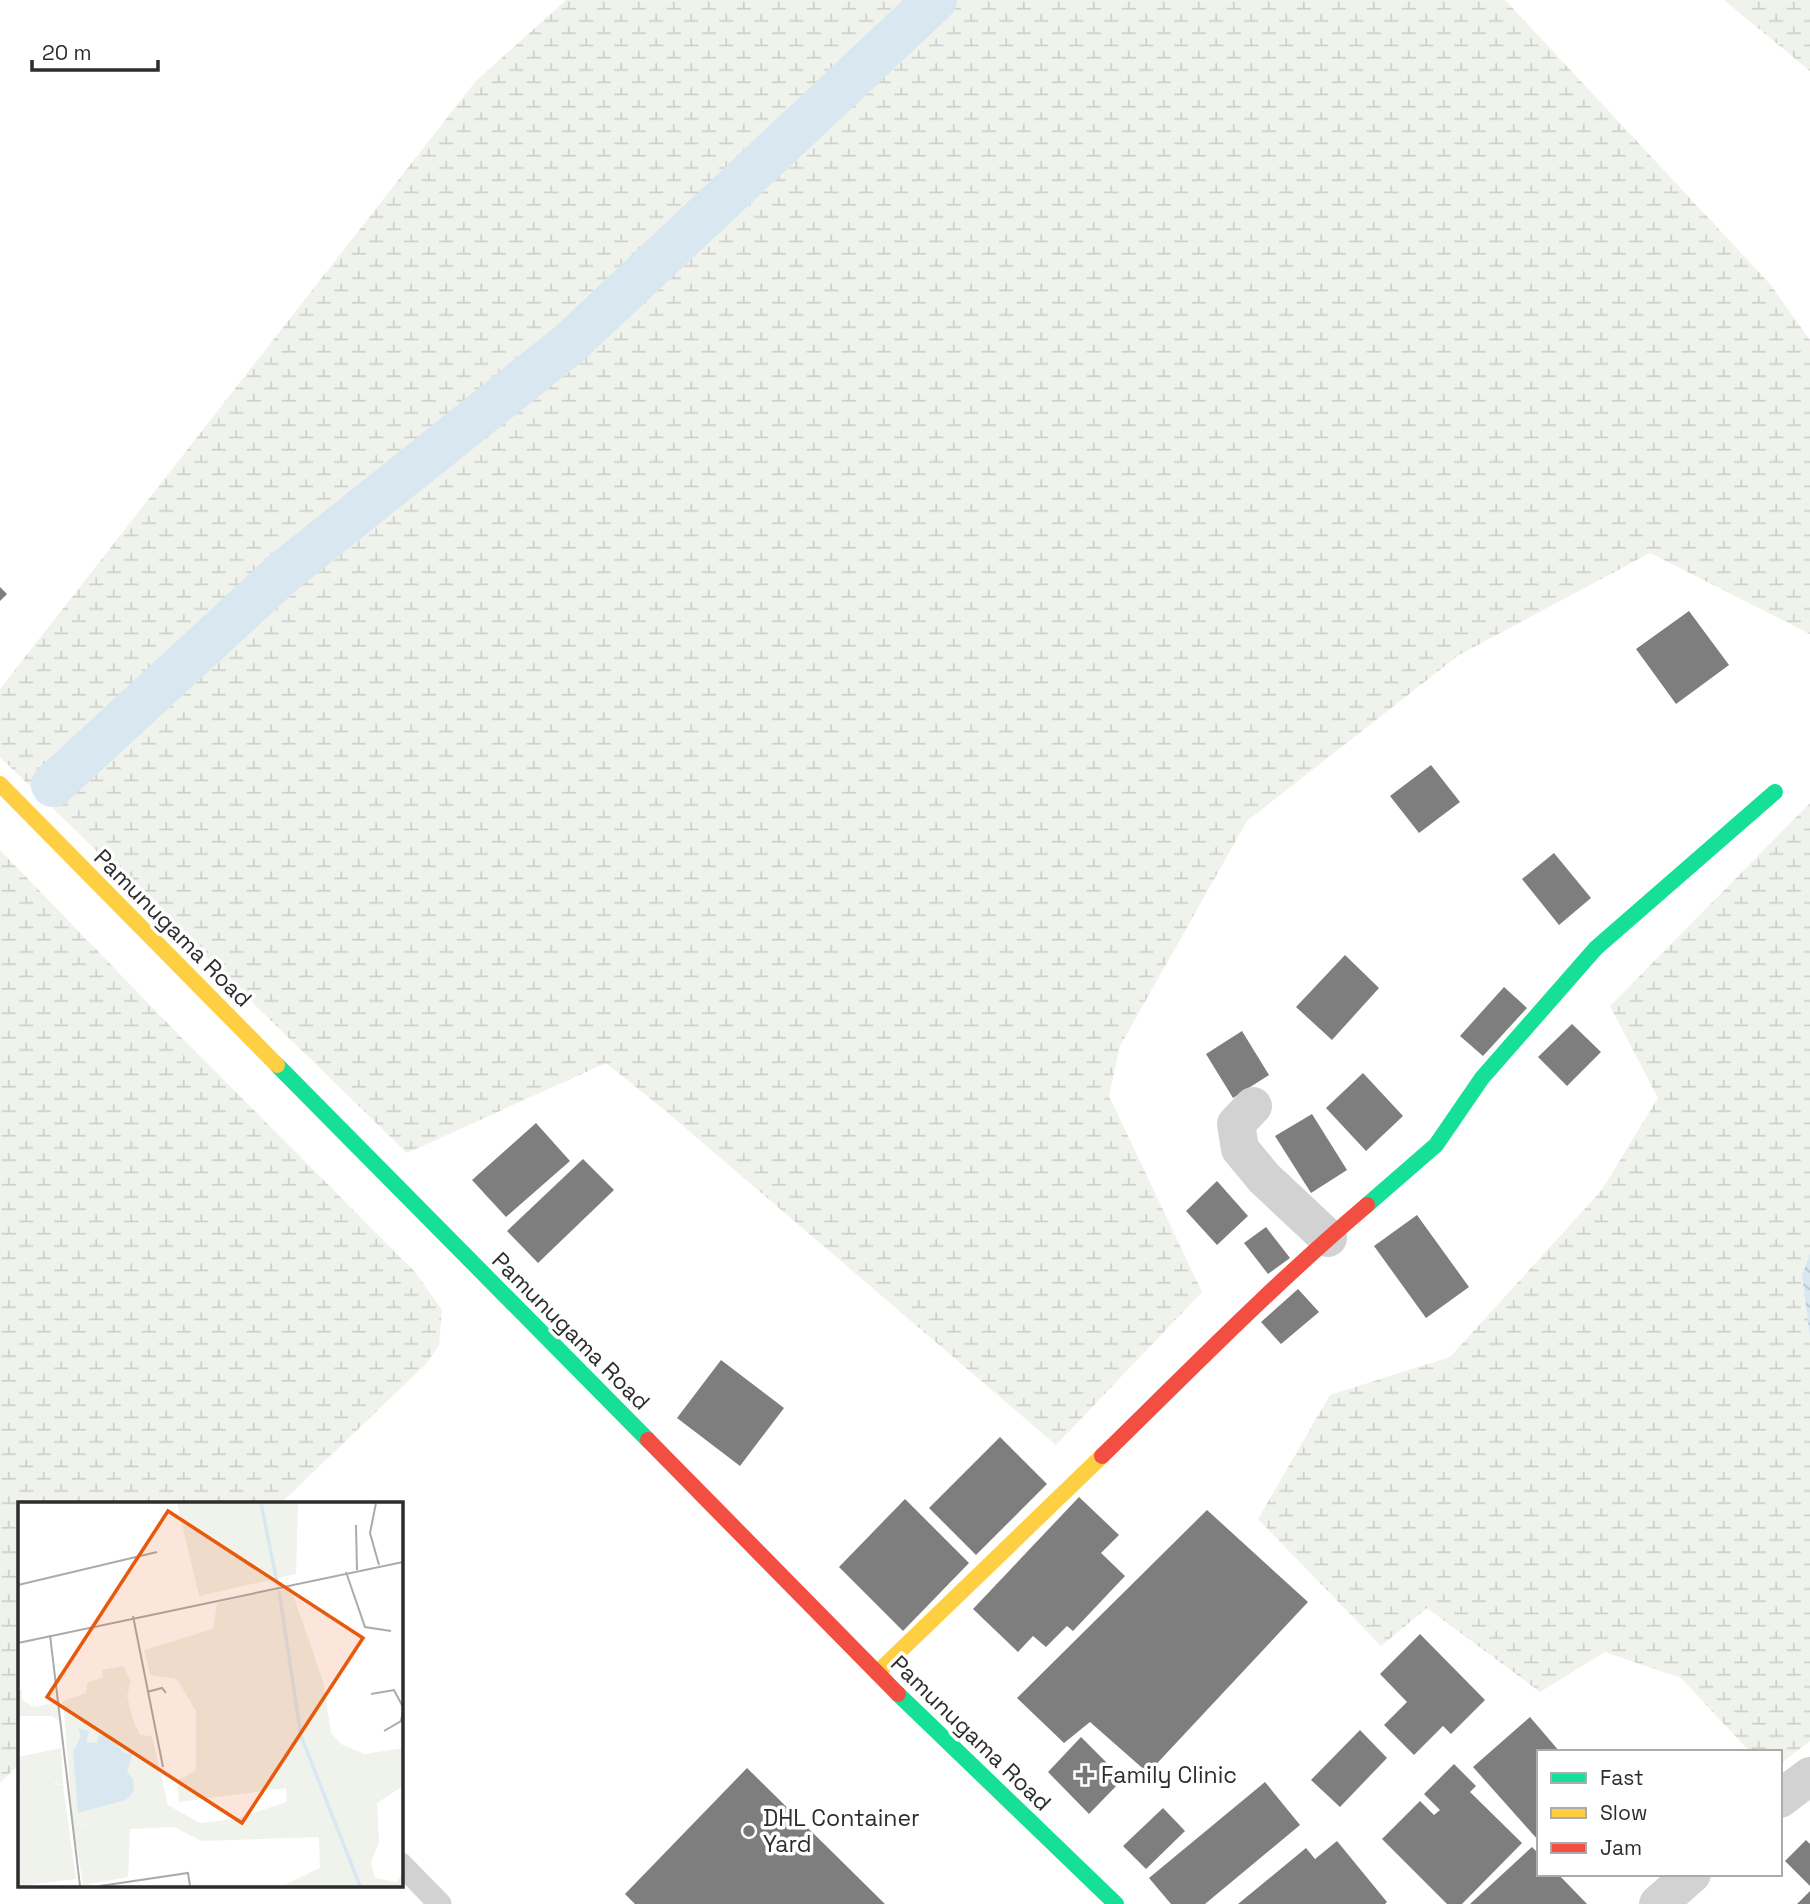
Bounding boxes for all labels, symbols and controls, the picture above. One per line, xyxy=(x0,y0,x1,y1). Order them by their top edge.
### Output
scale bar xyxy=(32,28,158,72)
text: 20 m xyxy=(42,39,92,66)
street label: Pamunugama Road xyxy=(88,843,258,1013)
street label: Pamunugama Road xyxy=(486,1246,656,1416)
inset map xyxy=(18,1502,402,1886)
street label: Pamunugama Road xyxy=(884,1649,1058,1817)
legend xyxy=(1537,1750,1782,1876)
place label: Family Clinic xyxy=(1101,1760,1237,1790)
text: Fast xyxy=(1600,1764,1644,1791)
marker: Family Clinic xyxy=(1075,1765,1095,1785)
text: Slow xyxy=(1600,1799,1648,1826)
place label: DHL Container Yard xyxy=(763,1803,920,1859)
marker: DHL Container Yard xyxy=(741,1823,757,1839)
text: Jam xyxy=(1600,1834,1642,1861)

